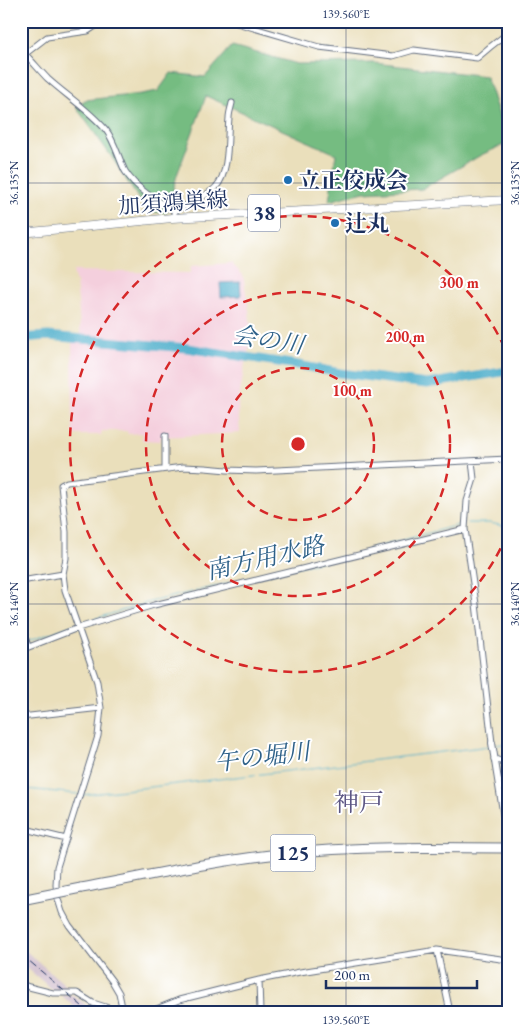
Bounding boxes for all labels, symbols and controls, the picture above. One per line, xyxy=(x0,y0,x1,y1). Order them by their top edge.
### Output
text: 139.560°E xyxy=(322,6,370,22)
text: 36.135°N xyxy=(6,160,22,205)
text: 36.135°N xyxy=(507,160,523,205)
place label: 立正佼成会 xyxy=(298,166,408,195)
marker: 立正佼成会 xyxy=(282,174,294,186)
street label: 加須鴻巣線 xyxy=(117,184,229,221)
road number: 38 xyxy=(248,194,280,232)
place label: 辻丸 xyxy=(345,209,389,238)
marker: 辻丸 xyxy=(329,217,341,229)
text: 300 m xyxy=(439,273,479,292)
water label: 会の川 xyxy=(230,319,309,361)
text: 200 m xyxy=(385,327,425,346)
text: 100 m xyxy=(332,381,372,400)
centre of rings xyxy=(289,435,307,453)
water label: 南方用水路 xyxy=(203,528,329,586)
text: 36.140°N xyxy=(6,581,22,626)
text: 36.140°N xyxy=(507,581,523,626)
water label: 午の堀川 xyxy=(212,735,314,778)
district label: 神戸 xyxy=(334,786,384,818)
road number: 125 xyxy=(270,834,316,871)
scale bar xyxy=(326,958,478,990)
text: 200 m xyxy=(334,965,371,984)
text: 139.560°E xyxy=(322,1012,370,1028)

